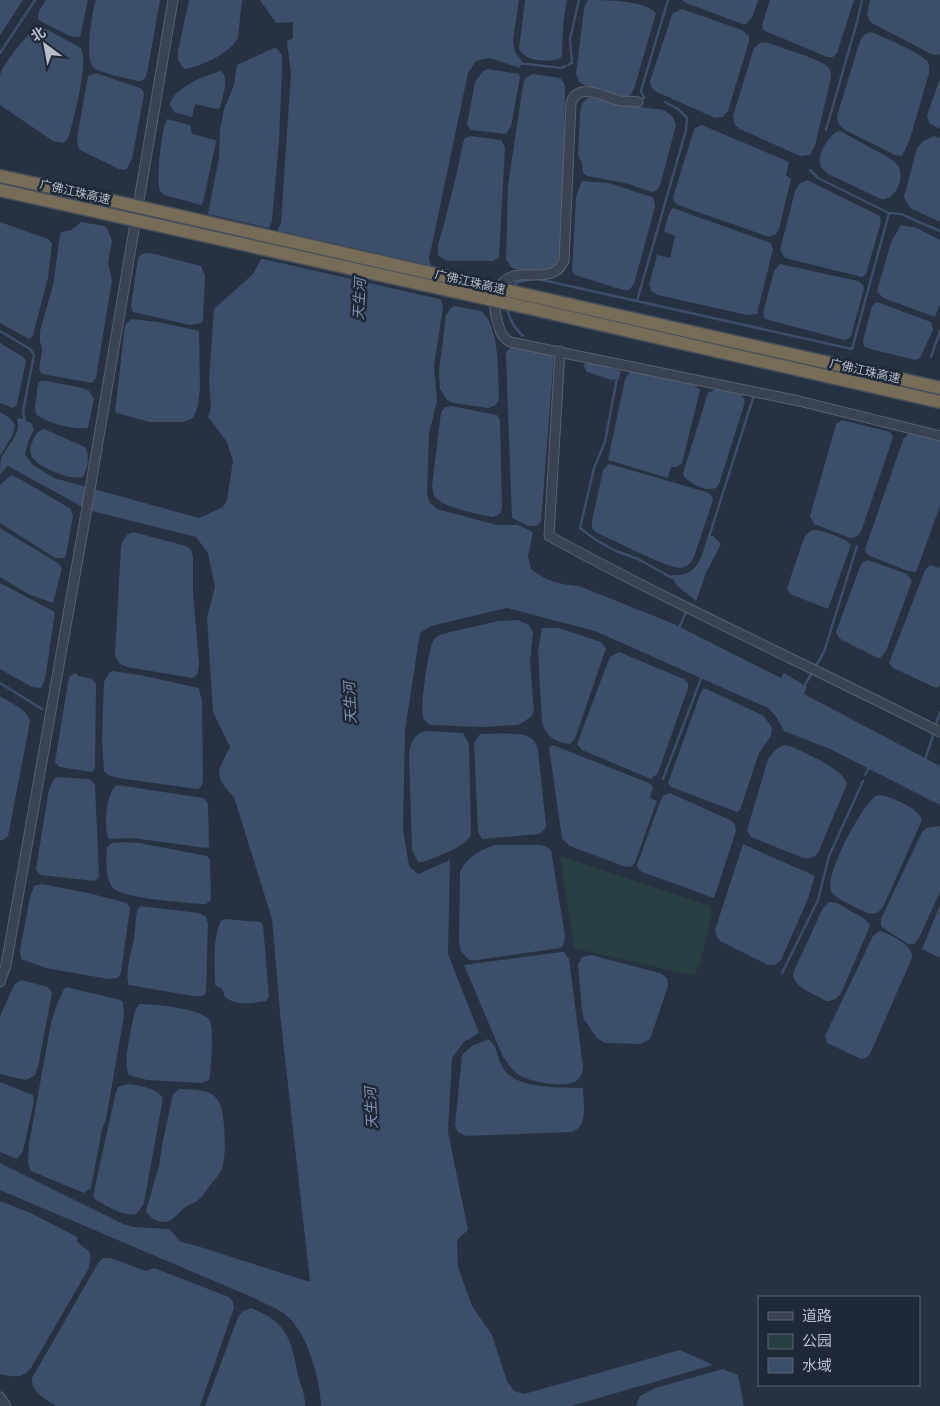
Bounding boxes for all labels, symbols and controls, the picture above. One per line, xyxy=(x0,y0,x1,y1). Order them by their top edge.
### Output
north arrow xyxy=(20,20,70,70)
text: 北 xyxy=(26,21,49,46)
street label: 广佛江珠高速 xyxy=(38,174,112,209)
street label: 广佛江珠高速 xyxy=(433,264,507,299)
water label: 天生河 xyxy=(347,274,370,320)
street label: 广佛江珠高速 xyxy=(828,353,902,388)
water label: 天生河 xyxy=(338,679,361,725)
water label: 天生河 xyxy=(359,1084,382,1130)
legend xyxy=(758,1296,920,1386)
text: 道路 xyxy=(802,1304,832,1327)
text: 公园 xyxy=(802,1329,832,1352)
text: 水域 xyxy=(802,1354,832,1377)

